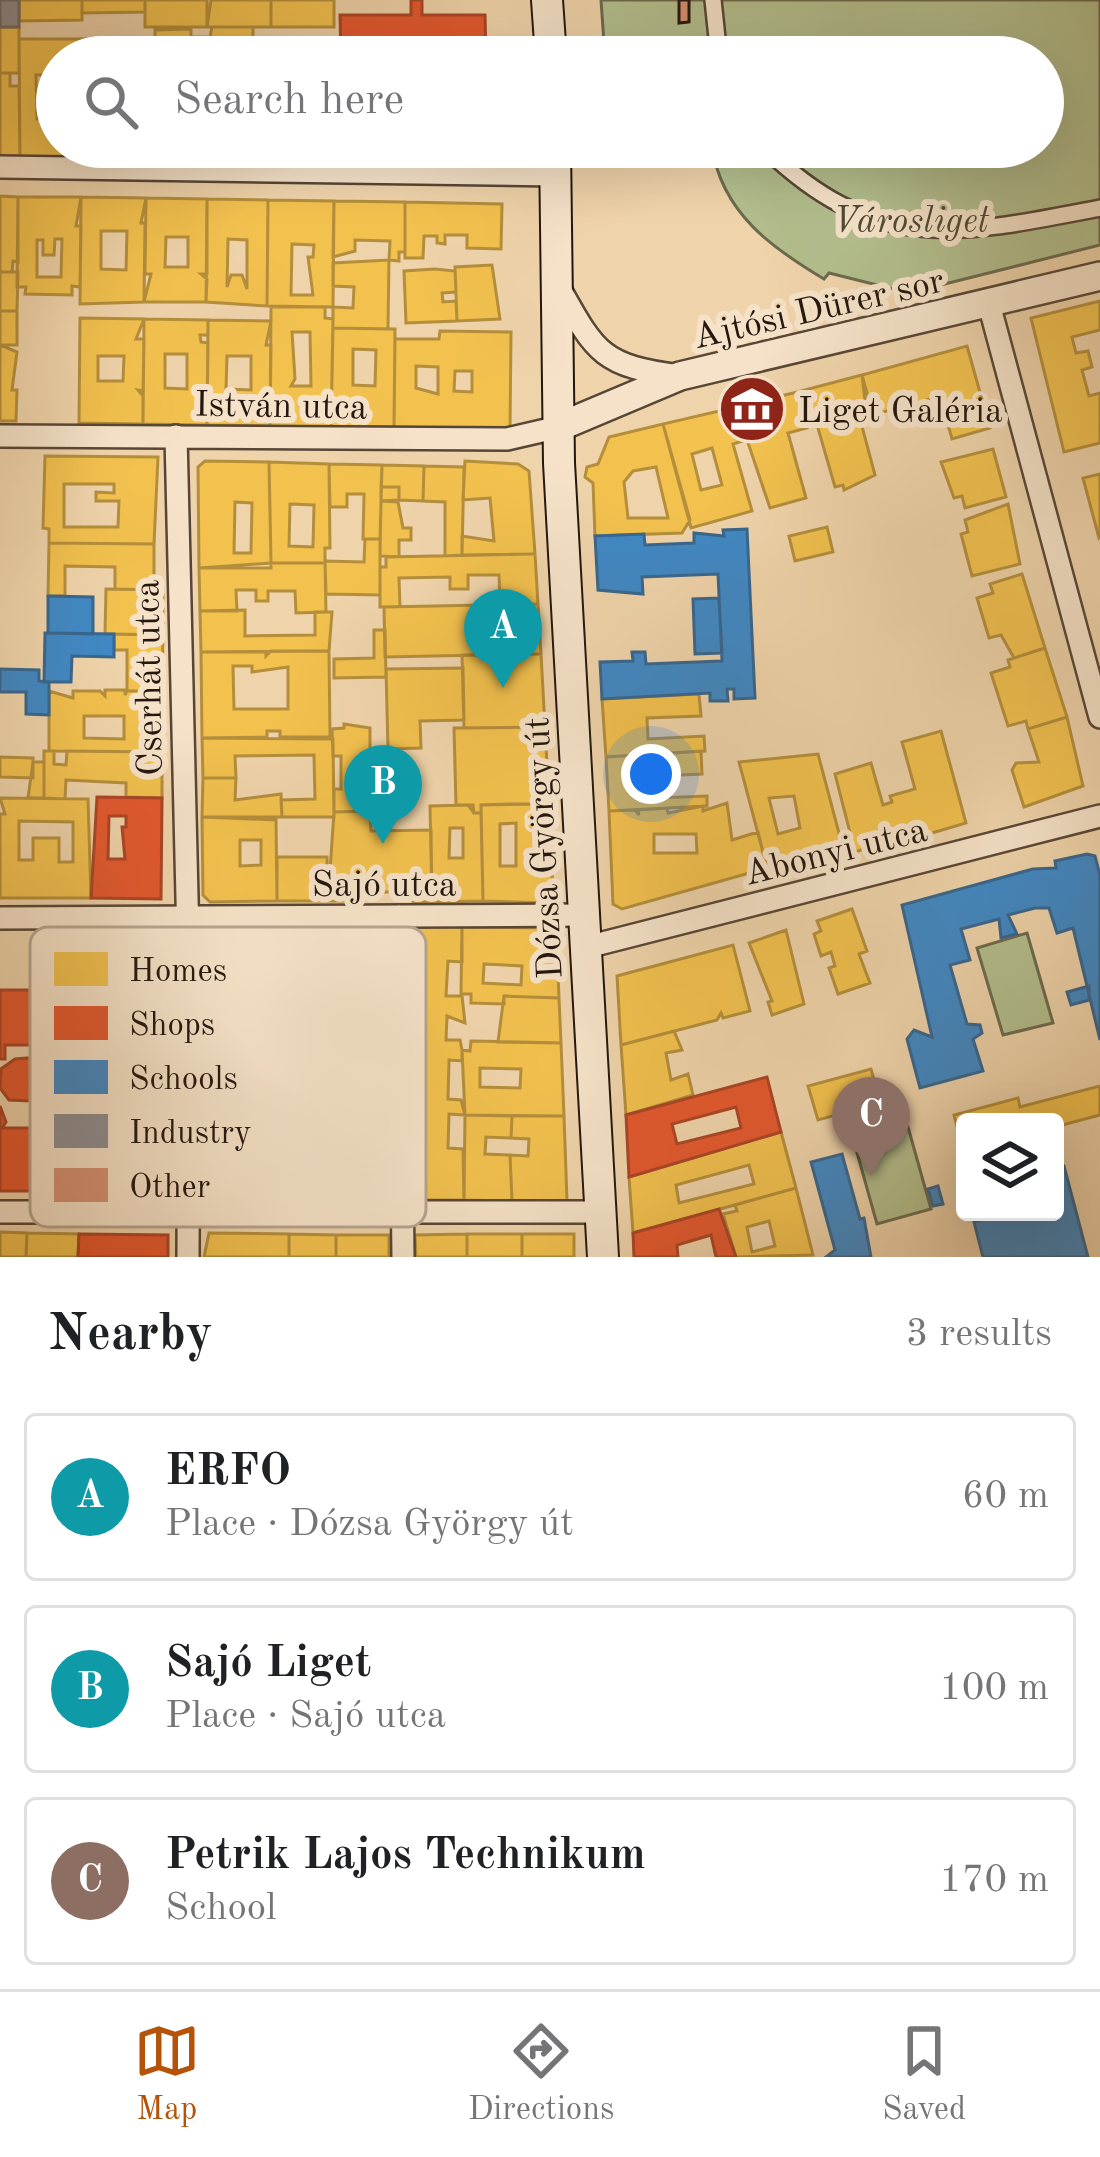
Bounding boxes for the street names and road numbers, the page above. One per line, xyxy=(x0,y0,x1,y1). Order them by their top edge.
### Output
street label: Ajtósi Dürer sor xyxy=(690,264,948,357)
street label: István utca xyxy=(194,388,368,428)
street label: Cserhát utca xyxy=(131,579,171,776)
street label: Dózsa György út xyxy=(521,716,571,980)
street label: Abonyi utca xyxy=(741,814,931,894)
street label: Sajó utca xyxy=(312,869,457,905)

